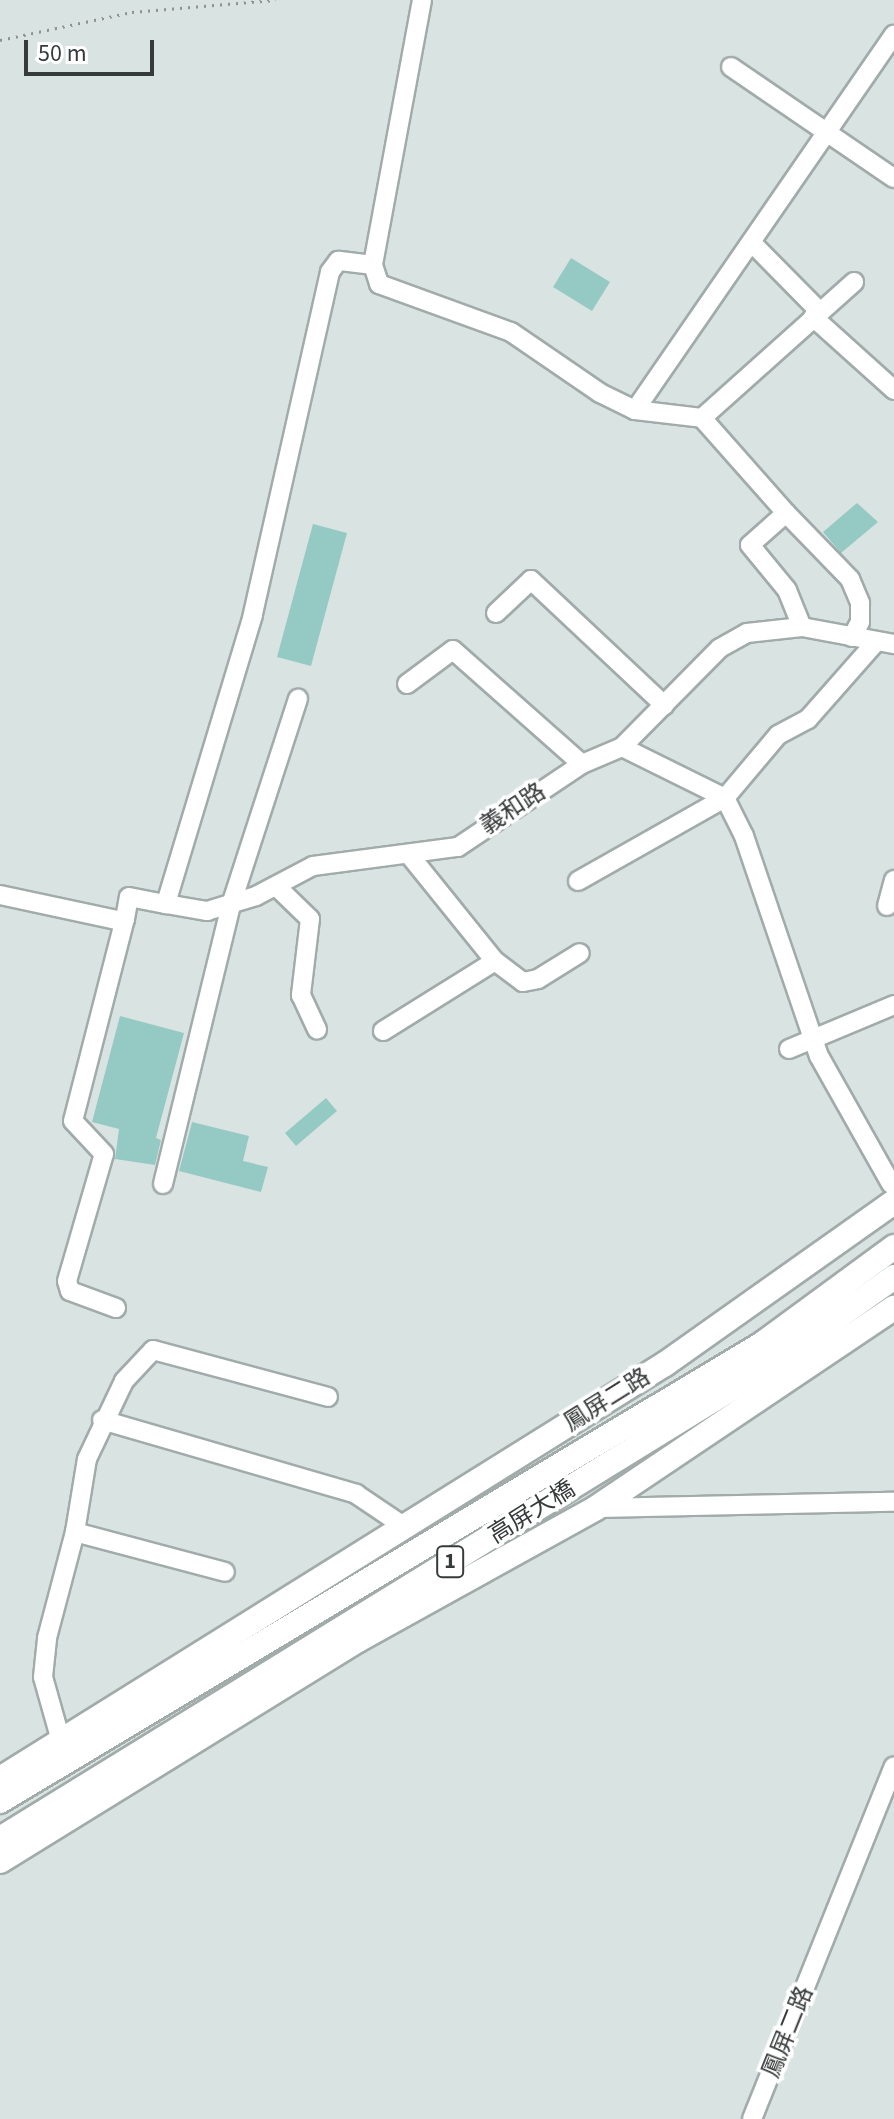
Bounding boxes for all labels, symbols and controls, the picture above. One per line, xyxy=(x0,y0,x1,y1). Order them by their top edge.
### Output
scale bar xyxy=(28,24,158,74)
text: 50 m xyxy=(38,36,87,71)
street label: 義和路 xyxy=(475,777,551,841)
street label: 鳳屏二路 xyxy=(559,1362,655,1438)
street label: 高屏大橋 xyxy=(484,1474,580,1550)
road number: 1 xyxy=(436,1544,464,1580)
street label: 鳳屏二路 xyxy=(757,1982,819,2082)

